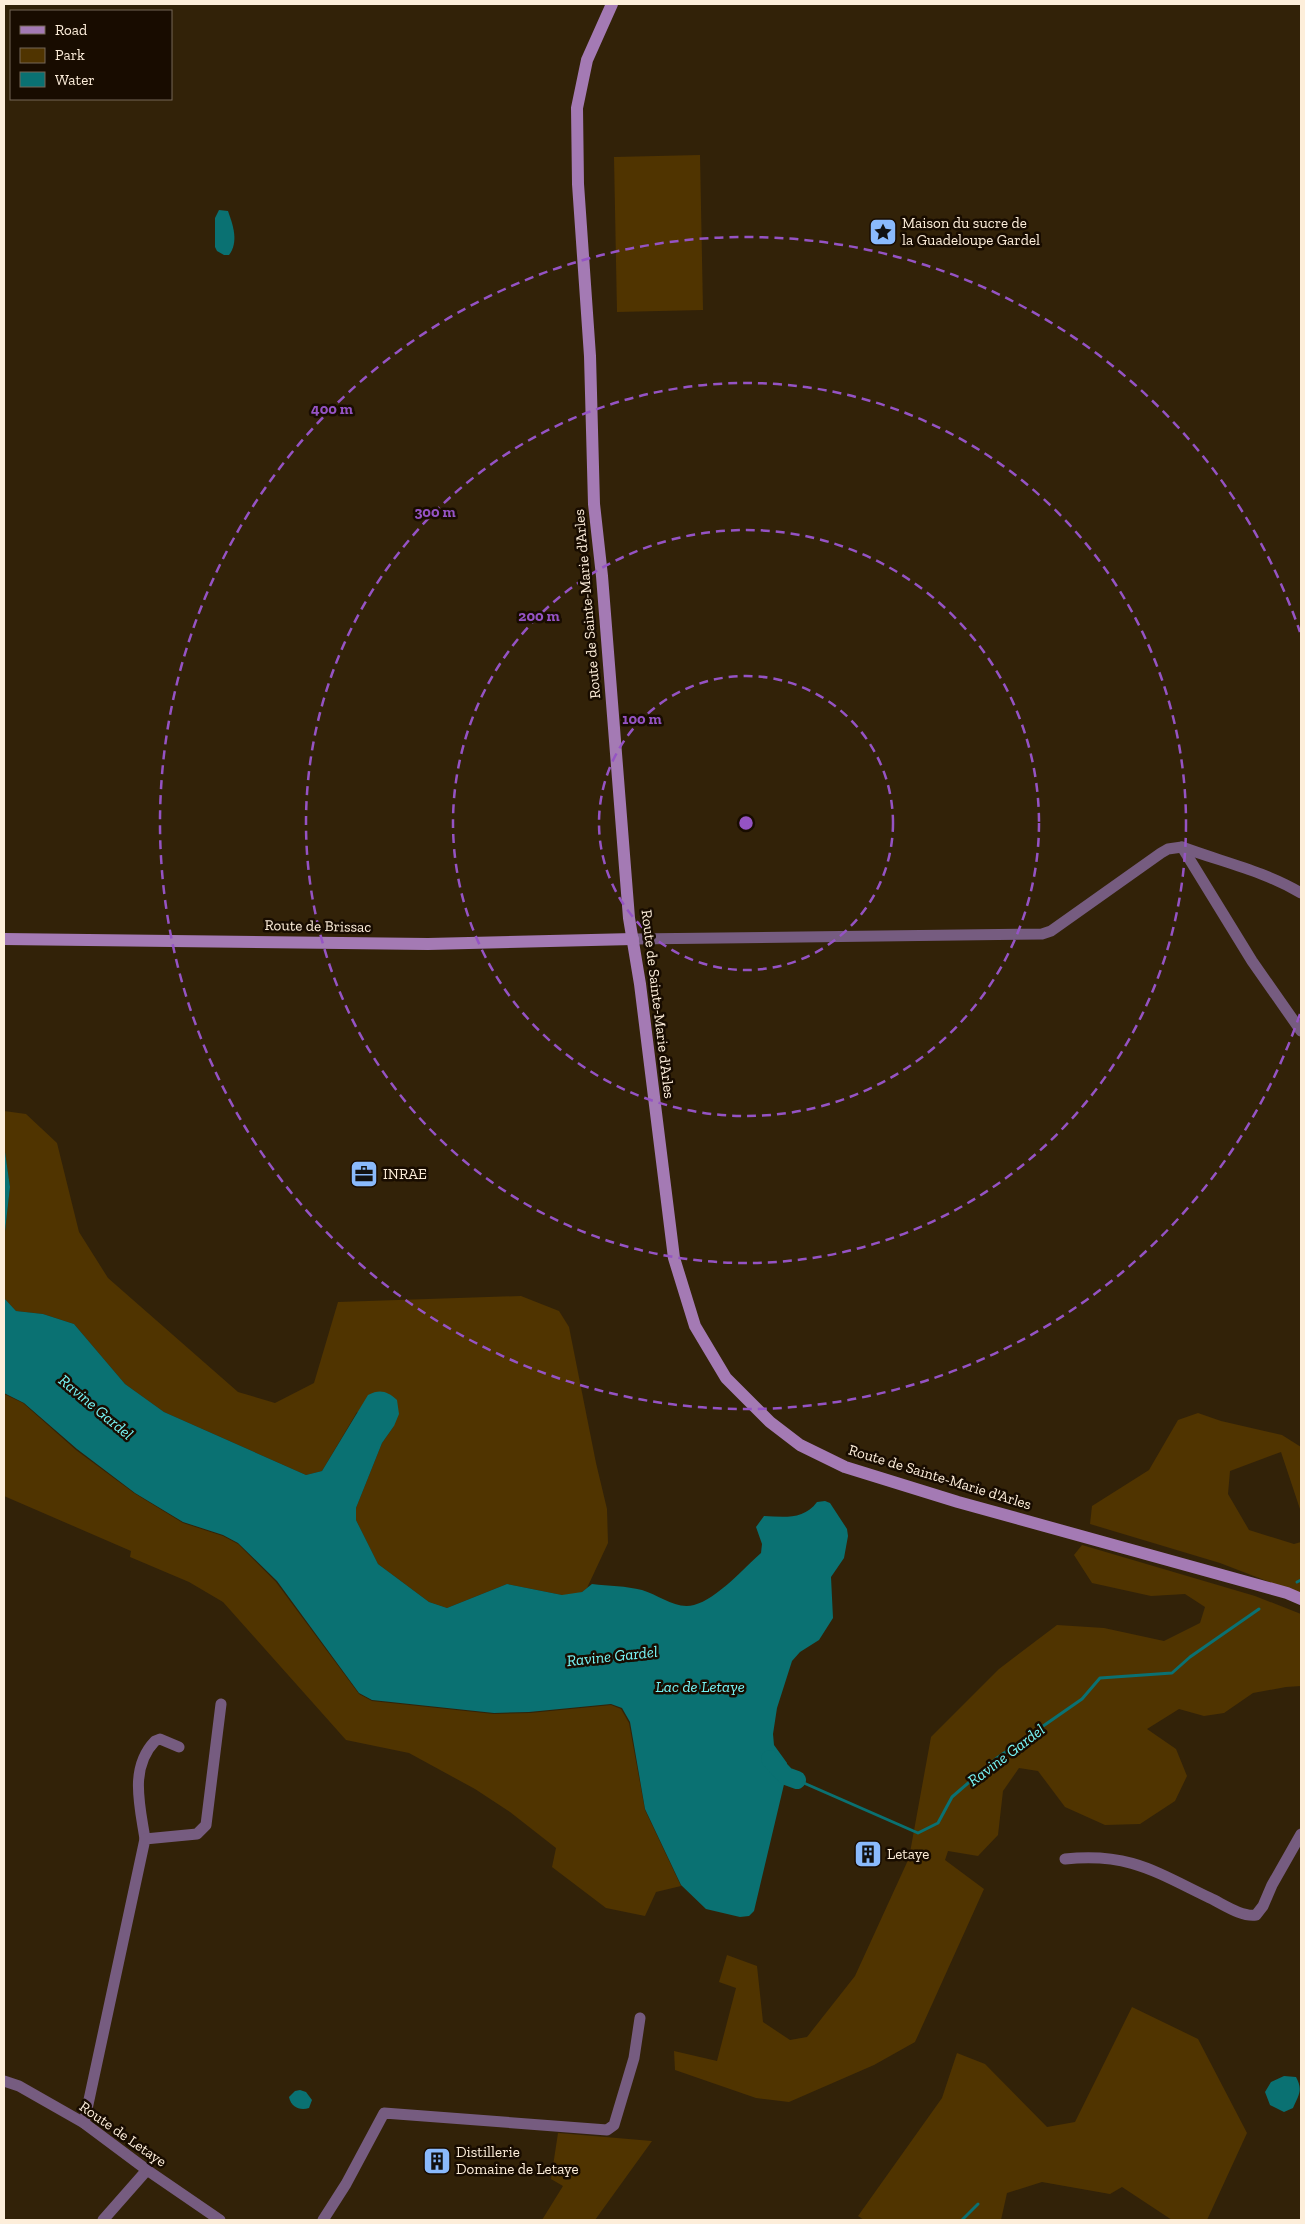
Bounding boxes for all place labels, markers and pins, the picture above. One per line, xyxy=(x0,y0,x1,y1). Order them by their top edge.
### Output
place label: Maison du sucre de la Guadeloupe Gardel xyxy=(902,214,1040,249)
place icon: Maison du sucre de la Guadeloupe Gardel xyxy=(868,217,898,247)
centre of rings xyxy=(737,814,755,832)
office icon: INRAE xyxy=(349,1159,379,1189)
place label: INRAE xyxy=(383,1165,427,1183)
building icon: Letaye xyxy=(853,1839,883,1869)
place label: Letaye xyxy=(887,1845,929,1863)
place label: Distillerie Domaine de Letaye xyxy=(456,2143,579,2178)
building icon: Distillerie Domaine de Letaye xyxy=(422,2146,452,2176)

